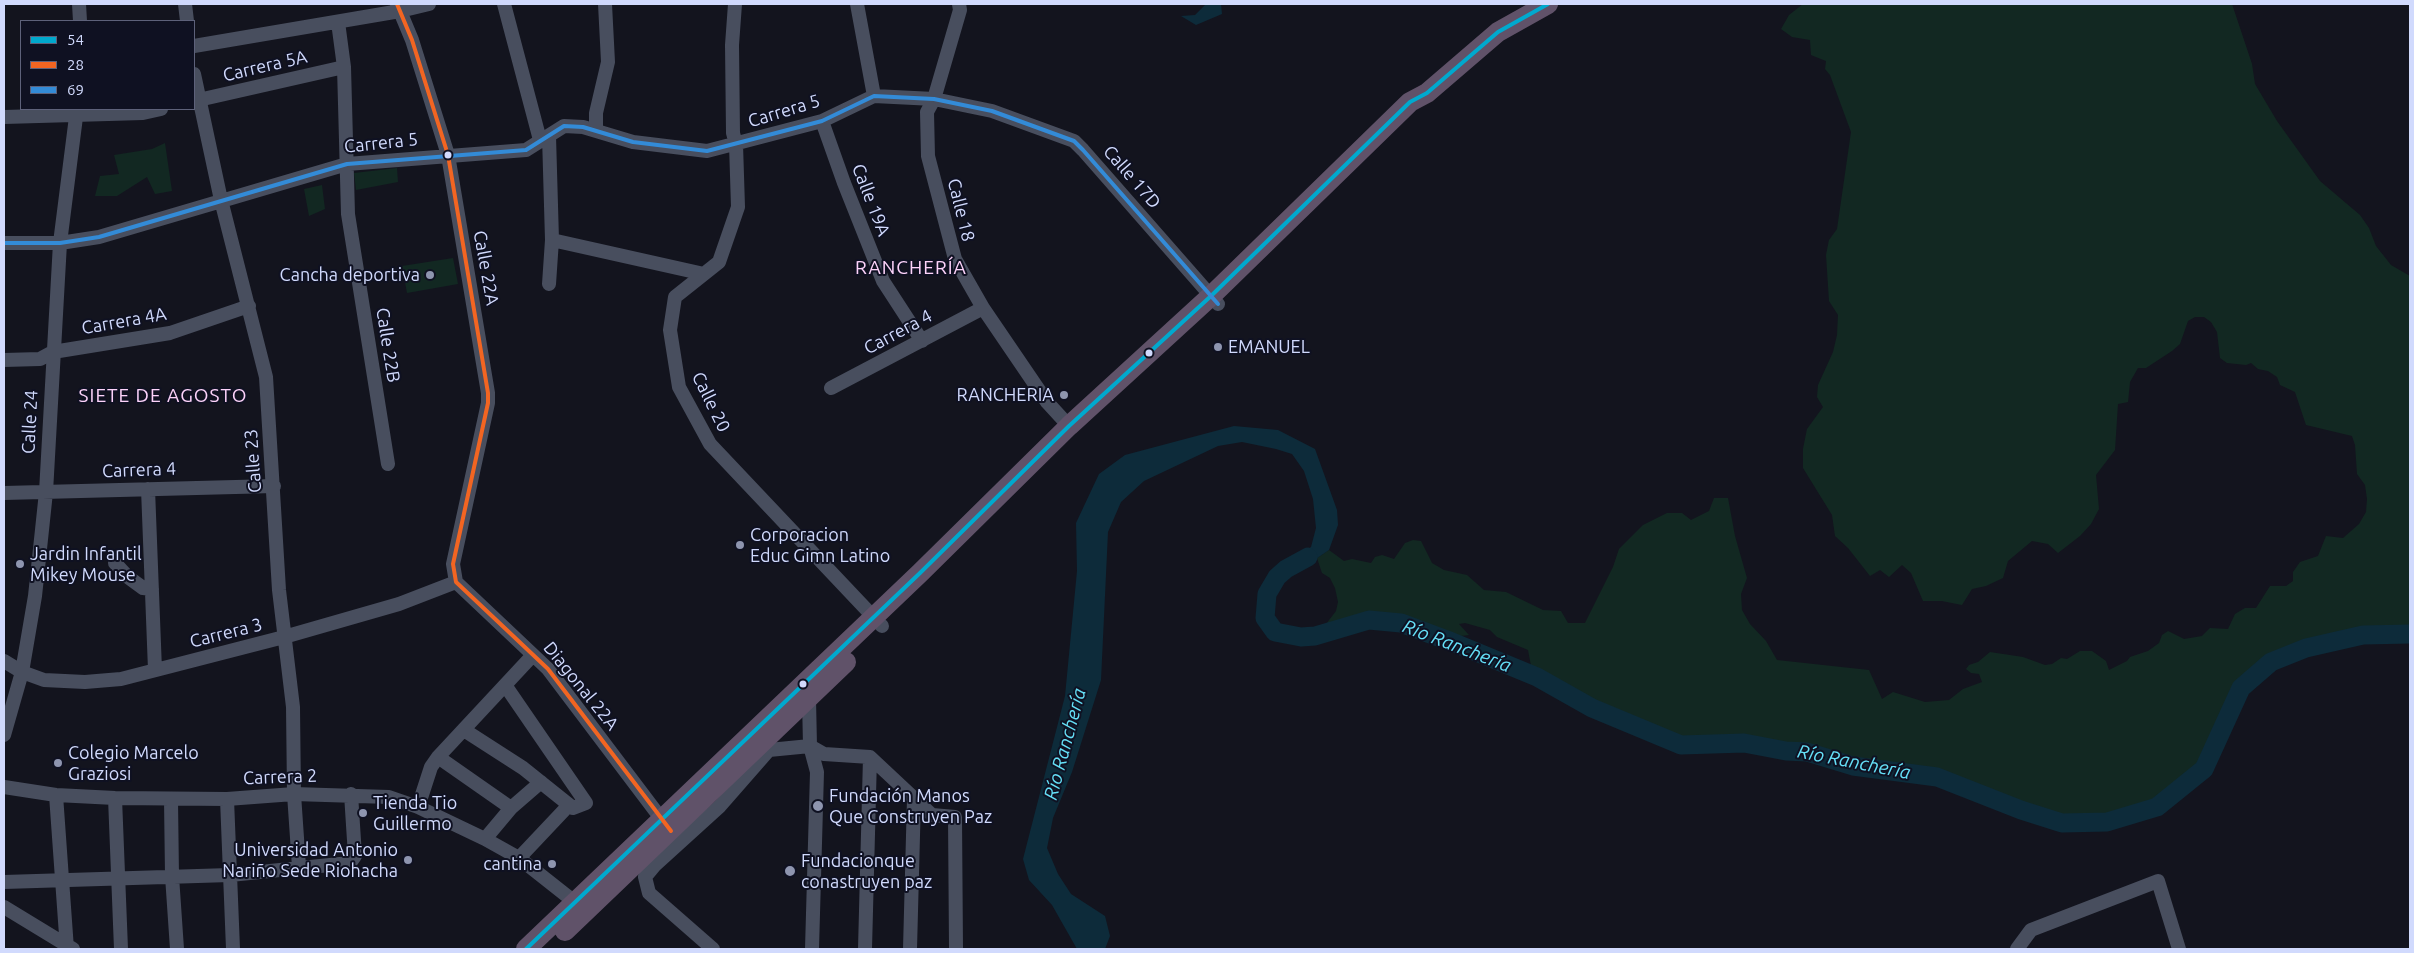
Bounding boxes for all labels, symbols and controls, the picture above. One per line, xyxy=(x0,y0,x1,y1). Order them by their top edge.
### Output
legend xyxy=(20,20,195,110)
text: 54 xyxy=(67,31,84,48)
street label: Carrera 5A xyxy=(221,46,309,86)
text: 28 xyxy=(67,56,84,73)
text: 69 xyxy=(67,81,84,98)
street label: Carrera 5 xyxy=(745,90,823,132)
street label: Carrera 5 xyxy=(343,128,419,158)
street label: Calle 17D xyxy=(1099,141,1165,213)
unlabelled marker xyxy=(443,150,453,160)
street label: Calle 19A xyxy=(847,161,895,239)
street label: Calle 18 xyxy=(943,176,979,244)
street label: Calle 22A xyxy=(469,229,503,307)
district label: RANCHERÍA xyxy=(854,257,968,279)
place label: Cancha deportiva xyxy=(280,264,420,286)
marker: Cancha deportiva xyxy=(424,269,436,281)
street label: Carrera 4A xyxy=(80,303,168,339)
street label: Carrera 4 xyxy=(860,305,936,359)
street label: Calle 22B xyxy=(371,306,405,384)
place label: EMANUEL xyxy=(1228,336,1310,358)
marker: EMANUEL xyxy=(1212,341,1224,353)
unlabelled marker xyxy=(1144,348,1154,358)
street label: Calle 20 xyxy=(687,368,735,436)
place label: RANCHERIA xyxy=(956,384,1054,406)
district label: SIETE DE AGOSTO xyxy=(77,385,249,407)
street label: Calle 24 xyxy=(18,389,42,455)
marker: RANCHERIA xyxy=(1058,389,1070,401)
street label: Calle 23 xyxy=(240,428,266,494)
street label: Carrera 4 xyxy=(102,458,176,482)
place label: Corporacion Educ Gimn Latino xyxy=(750,524,890,566)
marker: Corporacion Educ Gimn Latino xyxy=(734,539,746,551)
place label: Jardin Infantil Mikey Mouse xyxy=(30,543,142,586)
marker: Jardin Infantil Mikey Mouse xyxy=(14,558,26,570)
street label: Carrera 3 xyxy=(187,614,265,652)
water label: Río Ranchería xyxy=(1399,615,1515,677)
street label: Diagonal 22A xyxy=(539,637,623,735)
unlabelled marker xyxy=(798,679,808,689)
water label: Río Ranchería xyxy=(1039,686,1091,802)
water label: Río Ranchería xyxy=(1796,740,1912,784)
place label: Colegio Marcelo Graziosi xyxy=(68,742,199,784)
marker: Colegio Marcelo Graziosi xyxy=(52,757,64,769)
street label: Carrera 2 xyxy=(243,765,317,789)
place label: Fundación Manos Que Construyen Paz xyxy=(829,785,992,828)
place label: Tienda Tio Guillermo xyxy=(373,792,457,834)
marker: Fundación Manos Que Construyen Paz xyxy=(811,799,825,813)
marker: Tienda Tio Guillermo xyxy=(357,807,369,819)
place label: Universidad Antonio Nariño Sede Riohacha xyxy=(222,839,398,882)
place label: Fundacionque conastruyen paz xyxy=(801,850,932,892)
place label: cantina xyxy=(483,853,542,875)
marker: Universidad Antonio Nariño Sede Riohacha xyxy=(402,854,414,866)
marker: cantina xyxy=(546,858,558,870)
marker: Fundacionque conastruyen paz xyxy=(783,864,797,878)

